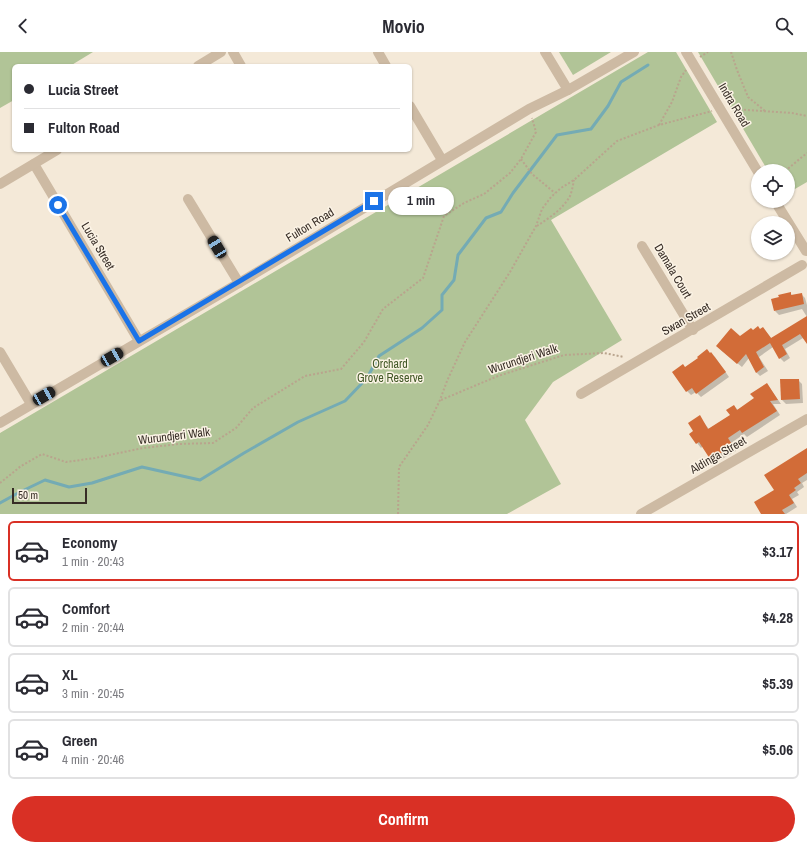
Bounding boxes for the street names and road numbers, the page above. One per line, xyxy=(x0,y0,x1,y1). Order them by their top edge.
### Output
street label: Indra Road xyxy=(715,80,753,130)
street label: Fulton Road xyxy=(283,204,337,246)
street label: Lucia Street xyxy=(77,219,119,273)
street label: Damala Court xyxy=(651,241,696,301)
street label: Swan Street xyxy=(659,299,713,339)
street label: Wurundjeri Walk xyxy=(486,340,560,378)
street label: Wurundjeri Walk xyxy=(137,424,211,448)
street label: Aldinga Street xyxy=(686,432,749,478)

